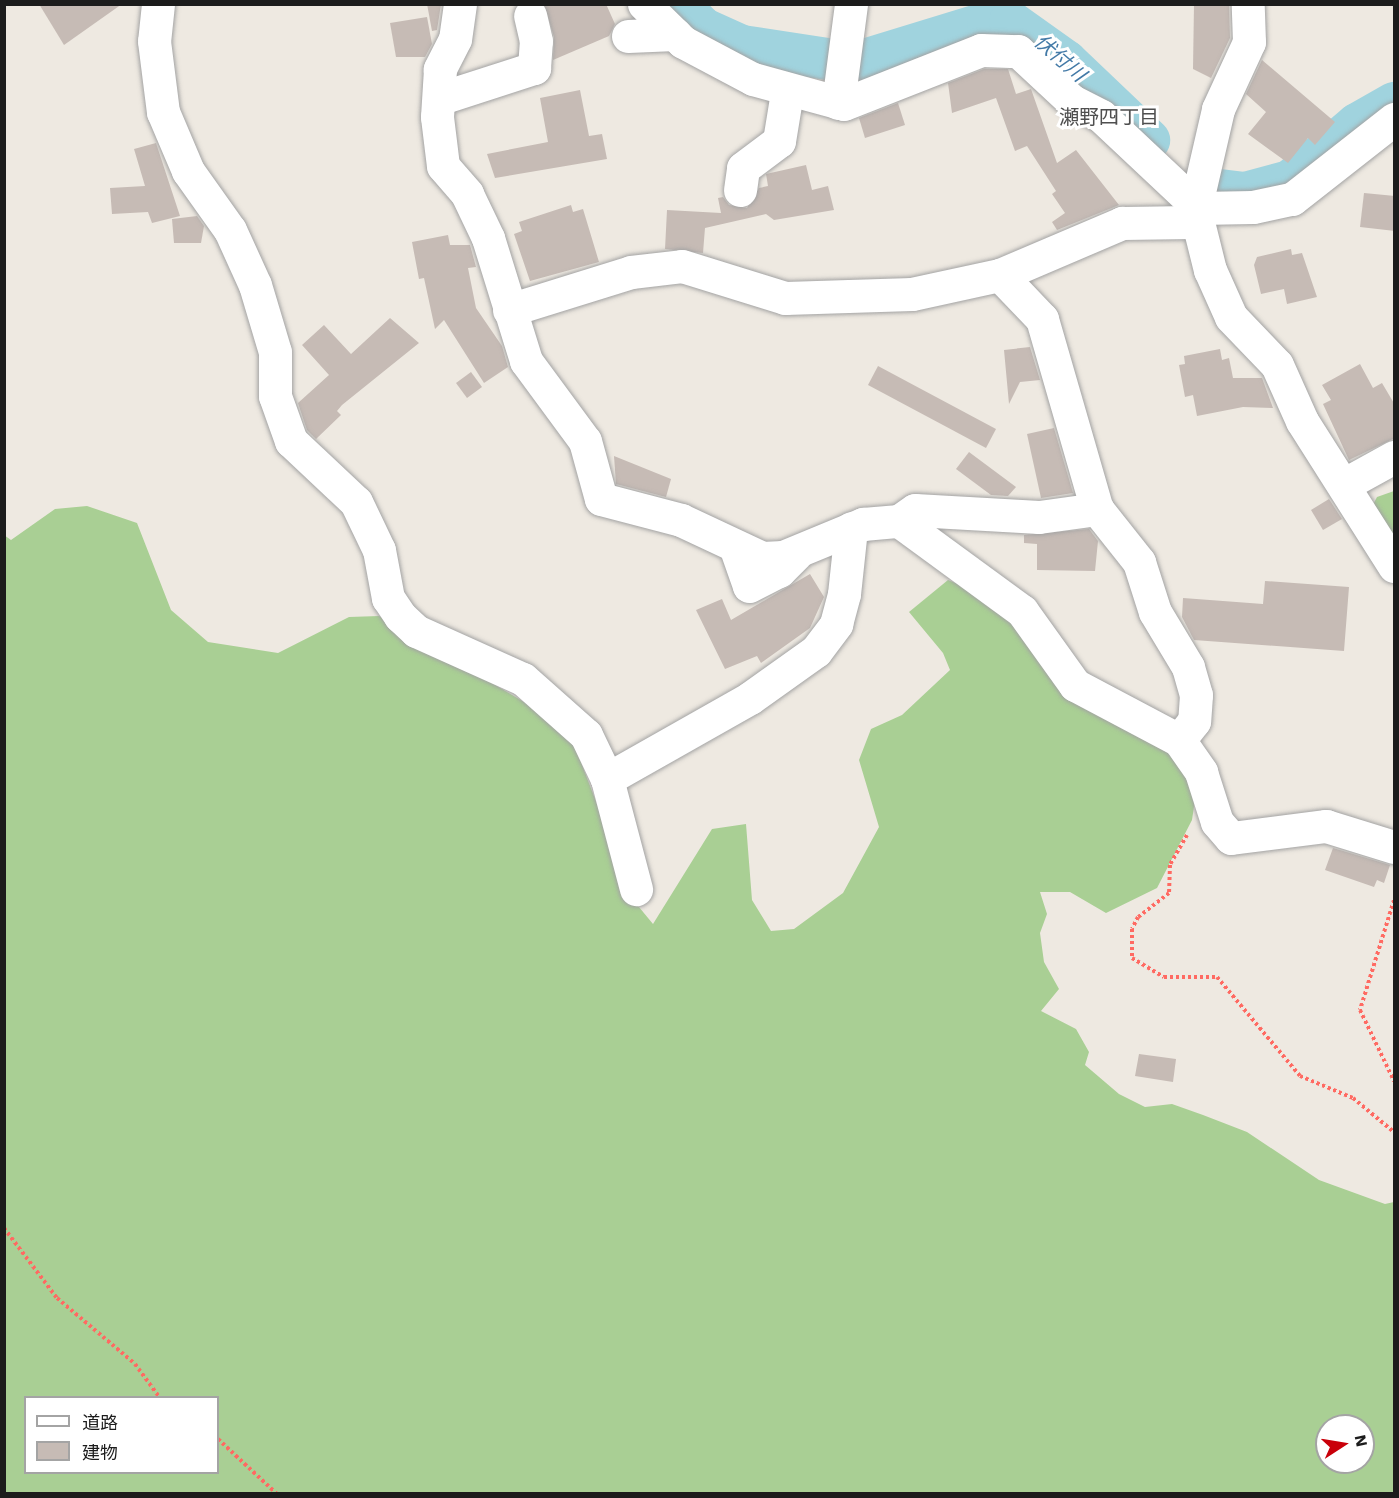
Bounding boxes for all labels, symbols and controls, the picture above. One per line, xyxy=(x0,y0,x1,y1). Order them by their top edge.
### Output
water label: 伏付川 xyxy=(1029,29,1091,87)
district label: 瀬野四丁目 xyxy=(1059,105,1159,129)
legend xyxy=(24,1396,219,1474)
text: 道路 xyxy=(82,1412,118,1433)
north arrow xyxy=(1315,1414,1375,1474)
text: N xyxy=(1351,1433,1372,1448)
text: 建物 xyxy=(82,1442,118,1463)

